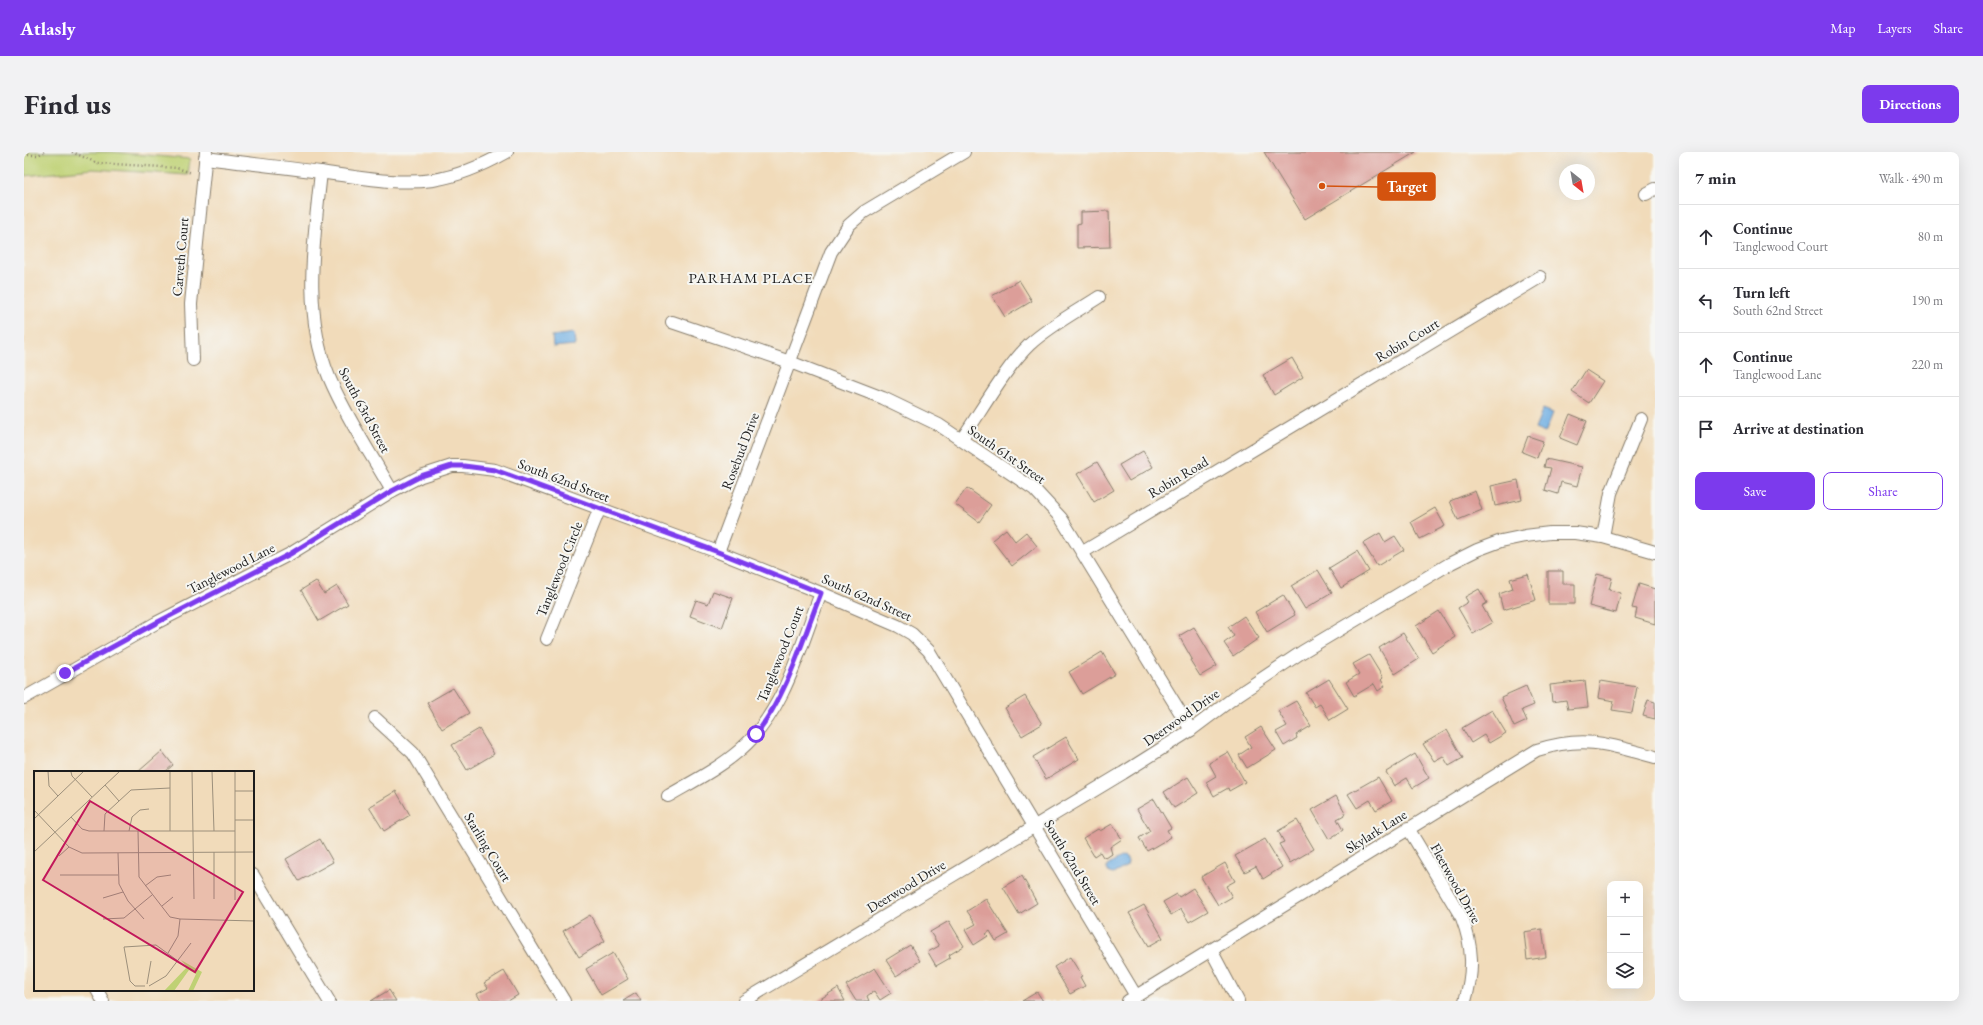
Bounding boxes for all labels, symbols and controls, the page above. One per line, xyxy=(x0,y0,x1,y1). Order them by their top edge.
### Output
text: Atlasly xyxy=(20,16,76,41)
text: Map xyxy=(1830,19,1855,37)
text: Layers xyxy=(1877,19,1912,37)
text: Share xyxy=(1934,19,1963,37)
button: Directions xyxy=(1862,85,1959,123)
text: Find us xyxy=(24,86,111,122)
north arrow xyxy=(1559,164,1595,200)
text: 7 min xyxy=(1695,167,1736,189)
text: Walk · 490 m xyxy=(1879,170,1943,187)
callout: Target xyxy=(1378,173,1435,200)
text: Target xyxy=(1387,177,1428,196)
street label: Carveth Court xyxy=(168,216,192,297)
text: Continue xyxy=(1733,219,1793,238)
icon: ahead xyxy=(1695,226,1717,248)
text: 80 m xyxy=(1918,228,1943,245)
text: Tanglewood Court xyxy=(1733,238,1828,255)
district label: PARHAM PLACE xyxy=(688,268,814,287)
text: Turn left xyxy=(1733,283,1790,302)
icon: left xyxy=(1695,290,1717,312)
text: 190 m xyxy=(1912,292,1943,309)
text: South 62nd Street xyxy=(1733,302,1823,319)
street label: Robin Court xyxy=(1372,314,1443,366)
text: Continue xyxy=(1733,347,1793,366)
icon: ahead xyxy=(1695,354,1717,376)
text: 220 m xyxy=(1912,356,1943,373)
street label: South 63rd Street xyxy=(335,364,395,456)
text: Tanglewood Lane xyxy=(1733,366,1822,383)
street label: Rosebud Drive xyxy=(717,409,763,492)
icon: arrive xyxy=(1695,418,1717,440)
text: Arrive at destination xyxy=(1733,419,1864,438)
street label: South 61st Street xyxy=(965,420,1050,488)
street label: Robin Road xyxy=(1145,452,1212,502)
street label: South 62nd Street xyxy=(516,454,613,506)
button: Save xyxy=(1695,472,1815,510)
button: Share xyxy=(1823,472,1943,510)
street label: Tanglewood Circle xyxy=(532,518,587,619)
street label: Tanglewood Lane xyxy=(184,538,278,598)
street label: South 62nd Street xyxy=(819,569,915,625)
street label: Tanglewood Court xyxy=(753,603,808,705)
route end xyxy=(56,664,74,682)
street label: Deerwood Drive xyxy=(1139,684,1223,750)
route start xyxy=(747,725,765,743)
inset map xyxy=(34,771,254,991)
street label: Skylark Lane xyxy=(1342,805,1410,857)
street label: Starling Court xyxy=(460,809,516,885)
street label: South 62nd Street xyxy=(1040,816,1106,909)
street label: Fleetwood Drive xyxy=(1427,840,1486,927)
street label: Deerwood Drive xyxy=(863,855,949,917)
map controls xyxy=(1607,881,1643,989)
button: + xyxy=(1607,881,1643,917)
button: − xyxy=(1607,917,1643,953)
button: layers xyxy=(1607,953,1643,989)

